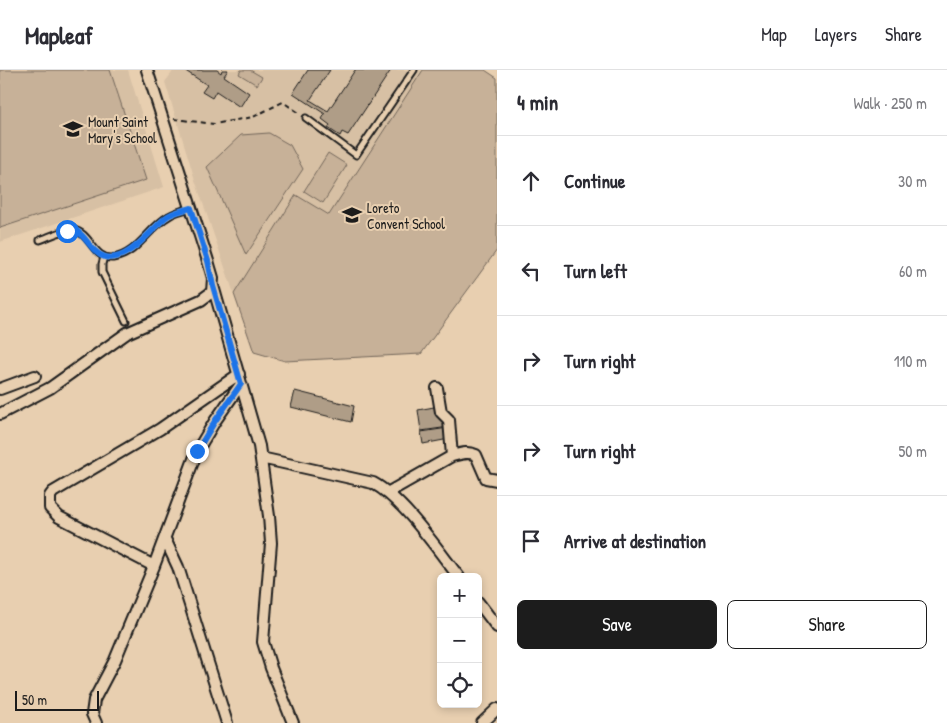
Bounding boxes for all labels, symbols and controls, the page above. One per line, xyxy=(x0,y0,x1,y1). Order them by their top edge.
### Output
text: Mapleaf xyxy=(25,19,93,51)
text: Map xyxy=(761,22,787,47)
text: Layers xyxy=(815,22,857,47)
text: Share xyxy=(885,22,922,47)
text: 4 min xyxy=(517,88,558,117)
text: Walk · 250 m xyxy=(853,92,927,114)
place label: Mount Saint Mary's School xyxy=(88,112,157,148)
school or university icon: Mount Saint Mary's School xyxy=(62,118,84,140)
icon: ahead xyxy=(517,167,545,195)
text: Continue xyxy=(564,168,625,194)
text: 30 m xyxy=(898,170,927,192)
place label: Loreto Convent School xyxy=(367,198,445,233)
school or university icon: Loreto Convent School xyxy=(341,204,363,226)
route start xyxy=(56,220,79,243)
icon: left xyxy=(517,257,545,285)
text: Turn left xyxy=(564,258,627,284)
text: 60 m xyxy=(899,260,927,282)
icon: right xyxy=(517,347,545,375)
text: Turn right xyxy=(564,348,635,374)
text: 110 m xyxy=(894,350,927,372)
icon: right xyxy=(517,437,545,465)
text: Turn right xyxy=(564,438,635,464)
route end xyxy=(186,440,209,463)
text: 50 m xyxy=(899,440,927,462)
icon: arrive xyxy=(517,527,545,555)
text: Arrive at destination xyxy=(564,528,706,554)
map controls xyxy=(437,573,482,708)
button: + xyxy=(437,573,482,618)
button: Save xyxy=(517,600,717,649)
button: Share xyxy=(727,600,927,649)
button: − xyxy=(437,618,482,663)
button: locate xyxy=(437,663,482,708)
scale bar xyxy=(15,688,99,711)
text: 50 m xyxy=(22,690,47,709)

